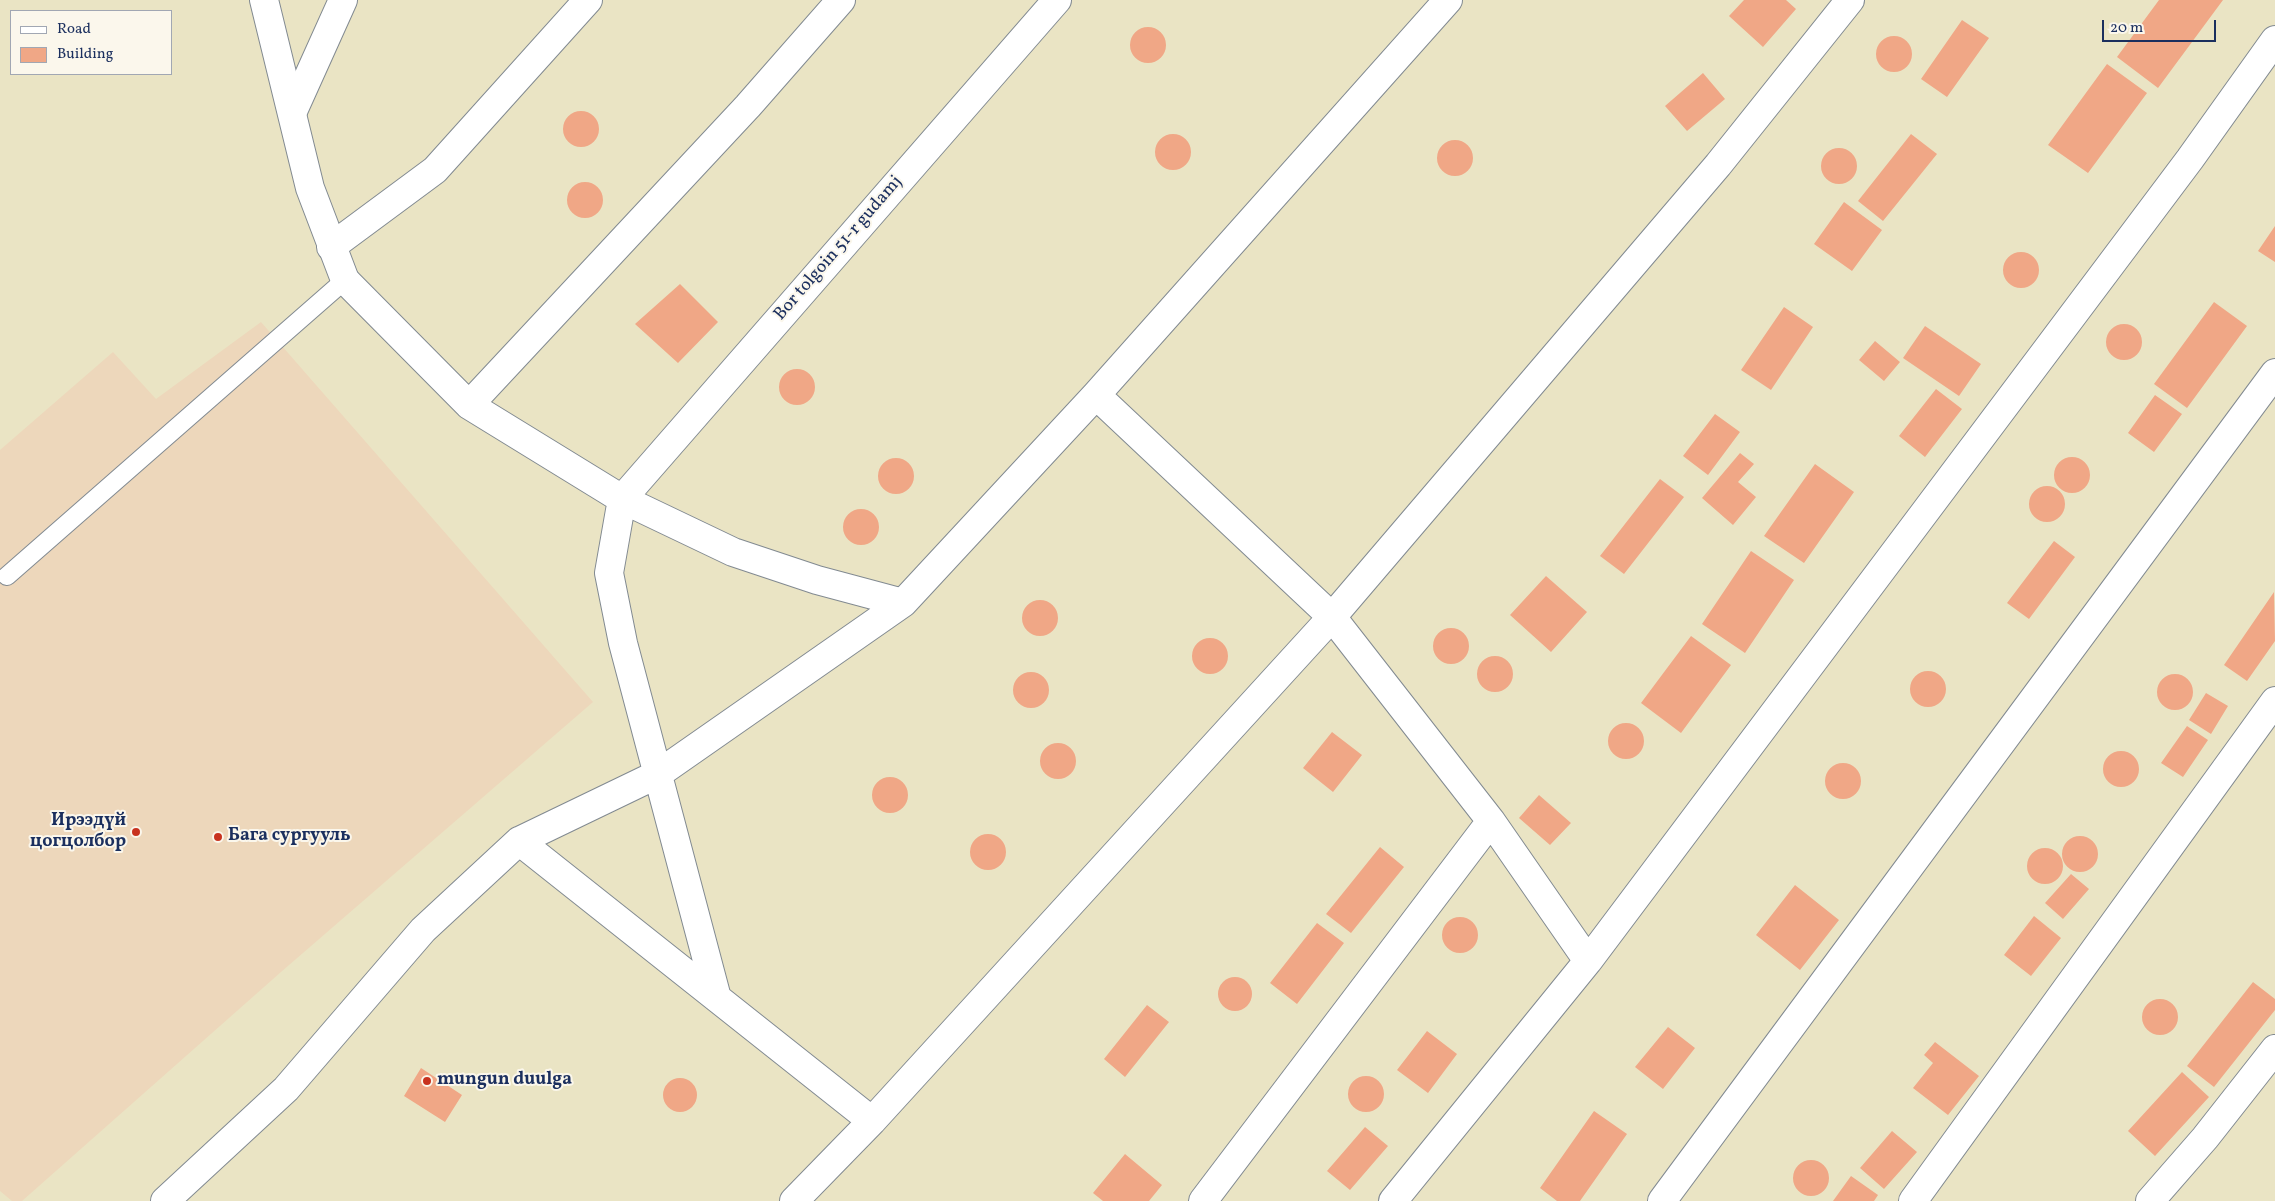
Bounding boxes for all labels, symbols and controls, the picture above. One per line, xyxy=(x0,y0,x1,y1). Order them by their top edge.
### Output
legend xyxy=(10,10,172,75)
scale bar xyxy=(2105,10,2219,42)
text: 20 m xyxy=(2110,18,2143,39)
text: Road xyxy=(57,19,91,40)
text: Building xyxy=(57,44,113,65)
street label: Bor tolgoin 51-r gudamj xyxy=(770,172,908,326)
place label: Ирээдүй цогцолбор xyxy=(30,811,126,854)
marker: Ирээдүй цогцолбор xyxy=(130,826,142,838)
place label: Бага сургууль xyxy=(228,826,350,848)
marker: Бага сургууль xyxy=(212,831,224,843)
place label: mungun duulga xyxy=(437,1070,572,1092)
marker: mungun duulga xyxy=(421,1075,433,1087)

